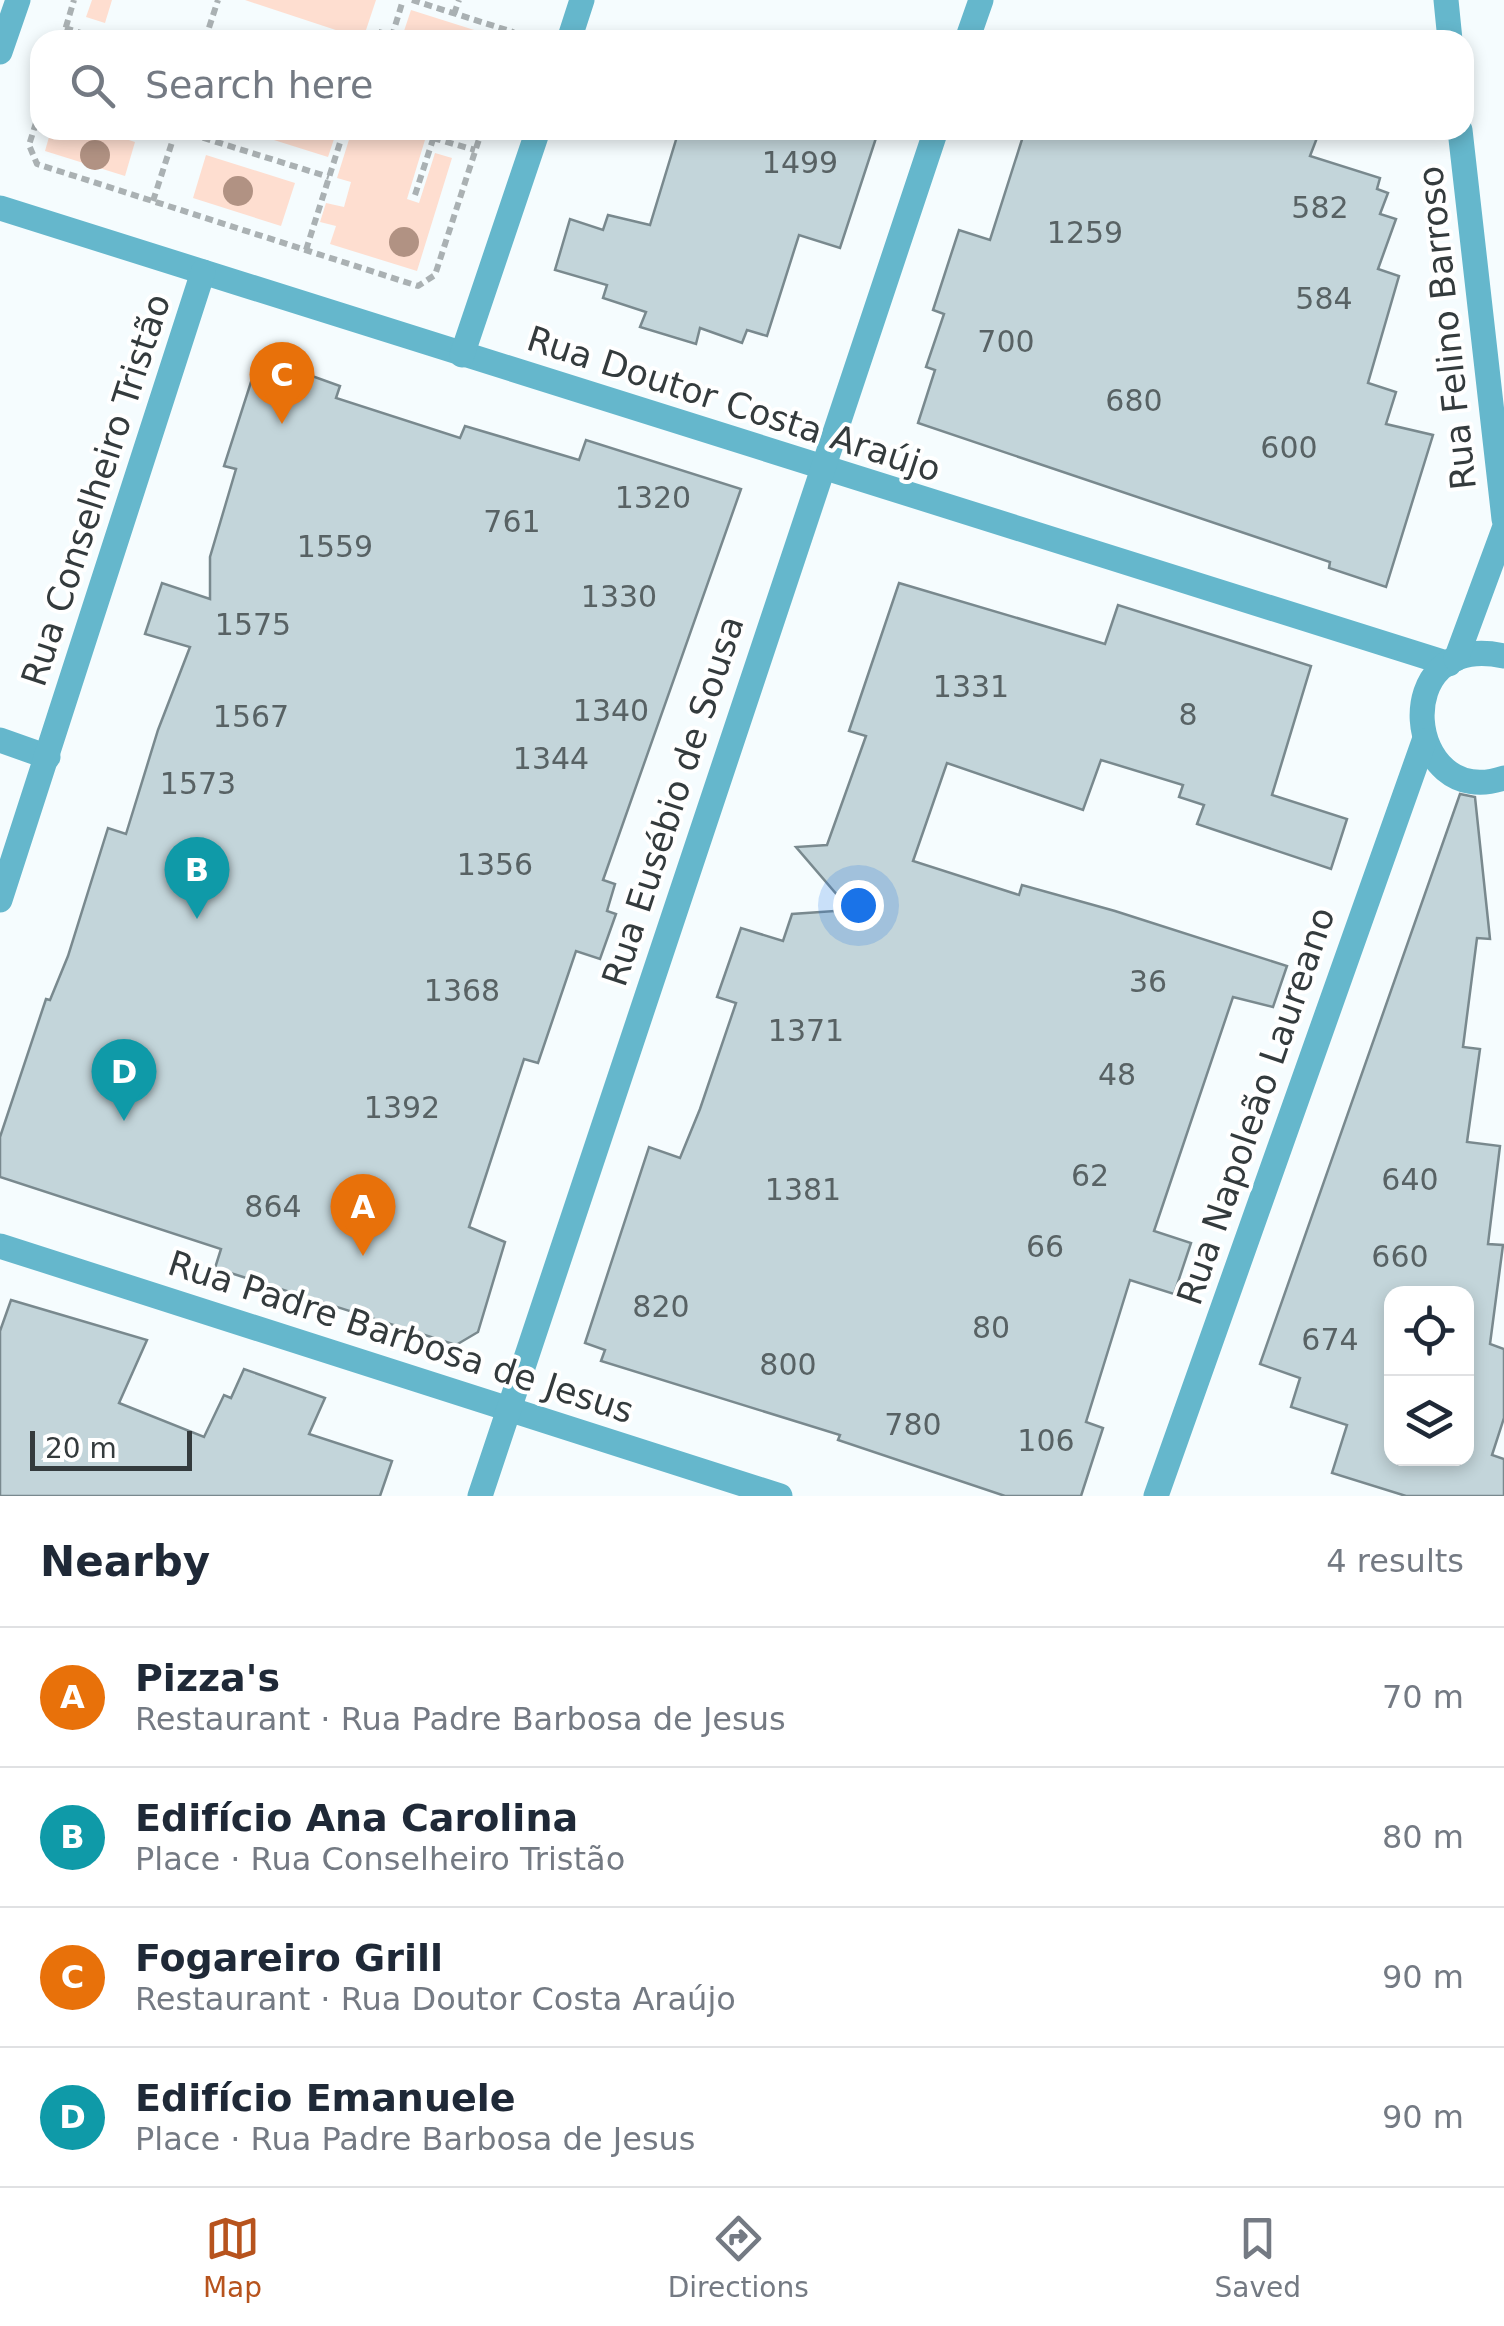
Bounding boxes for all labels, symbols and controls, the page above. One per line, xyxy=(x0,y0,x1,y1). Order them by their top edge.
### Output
search box xyxy=(30,30,1474,140)
icon: search xyxy=(65,58,120,113)
text: Search here xyxy=(145,63,373,107)
house number: 1499 xyxy=(762,145,838,180)
street label: Rua Felino Barroso xyxy=(1410,164,1484,492)
house number: 582 xyxy=(1291,190,1349,225)
house number: 1259 xyxy=(1047,215,1123,250)
house number: 584 xyxy=(1295,281,1353,316)
street label: Rua Conselheiro Tristão xyxy=(14,289,178,691)
street label: Rua Doutor Costa Araújo xyxy=(522,318,946,490)
house number: 700 xyxy=(977,324,1035,359)
pin: C xyxy=(250,342,314,424)
house number: 680 xyxy=(1105,383,1163,418)
house number: 600 xyxy=(1260,430,1318,465)
house number: 1320 xyxy=(615,480,691,515)
house number: 761 xyxy=(483,504,541,539)
house number: 1559 xyxy=(297,529,373,564)
house number: 1330 xyxy=(581,579,657,614)
house number: 1575 xyxy=(215,607,291,642)
street label: Rua Eusébio de Sousa xyxy=(594,611,752,991)
house number: 1331 xyxy=(933,669,1009,704)
house number: 1340 xyxy=(573,693,649,728)
house number: 8 xyxy=(1178,697,1198,732)
house number: 1567 xyxy=(213,699,289,734)
house number: 1344 xyxy=(513,741,589,776)
house number: 1573 xyxy=(160,766,236,801)
pin: B xyxy=(164,836,230,919)
house number: 1356 xyxy=(457,847,533,882)
your location xyxy=(833,880,884,931)
street label: Rua Napoleão Laureano xyxy=(1169,902,1343,1310)
house number: 36 xyxy=(1129,964,1167,999)
house number: 1368 xyxy=(424,973,500,1008)
house number: 1371 xyxy=(768,1013,844,1048)
pin: D xyxy=(92,1038,156,1121)
house number: 48 xyxy=(1098,1057,1136,1092)
house number: 1392 xyxy=(364,1090,440,1125)
house number: 62 xyxy=(1071,1158,1109,1193)
house number: 640 xyxy=(1381,1162,1439,1197)
house number: 1381 xyxy=(765,1172,841,1207)
pin: A xyxy=(330,1174,396,1256)
house number: 864 xyxy=(244,1189,302,1224)
house number: 66 xyxy=(1026,1229,1064,1264)
house number: 660 xyxy=(1371,1239,1429,1274)
street label: Rua Padre Barbosa de Jesus xyxy=(163,1243,639,1431)
map controls xyxy=(1384,1286,1474,1466)
button: locate xyxy=(1384,1286,1474,1376)
house number: 820 xyxy=(632,1289,690,1324)
house number: 80 xyxy=(972,1310,1010,1345)
house number: 674 xyxy=(1301,1322,1359,1357)
house number: 800 xyxy=(759,1347,817,1382)
button: layers xyxy=(1384,1376,1474,1466)
house number: 780 xyxy=(884,1407,942,1442)
house number: 106 xyxy=(1017,1423,1075,1458)
scale bar xyxy=(30,1426,192,1470)
text: 20 m xyxy=(45,1432,117,1465)
text: Nearby xyxy=(40,1537,210,1586)
text: 4 results xyxy=(1326,1542,1464,1580)
text: Pizza's xyxy=(135,1656,280,1700)
text: A xyxy=(60,1678,85,1716)
text: 70 m xyxy=(1382,1678,1464,1716)
text: Restaurant · Rua Padre Barbosa de Jesus xyxy=(135,1700,786,1738)
text: Edifício Ana Carolina xyxy=(135,1796,578,1840)
text: B xyxy=(60,1818,85,1856)
text: 80 m xyxy=(1382,1818,1464,1856)
text: Place · Rua Conselheiro Tristão xyxy=(135,1840,625,1878)
text: Fogareiro Grill xyxy=(135,1936,443,1980)
text: C xyxy=(61,1958,84,1996)
text: 90 m xyxy=(1382,1958,1464,1996)
text: Restaurant · Rua Doutor Costa Araújo xyxy=(135,1980,736,2018)
text: Edifício Emanuele xyxy=(135,2076,516,2120)
text: D xyxy=(59,2098,86,2136)
text: 90 m xyxy=(1382,2098,1464,2136)
text: Place · Rua Padre Barbosa de Jesus xyxy=(135,2120,696,2158)
tab: Map xyxy=(203,2211,262,2304)
tab: Directions xyxy=(668,2211,809,2304)
tab: Saved xyxy=(1215,2211,1301,2304)

